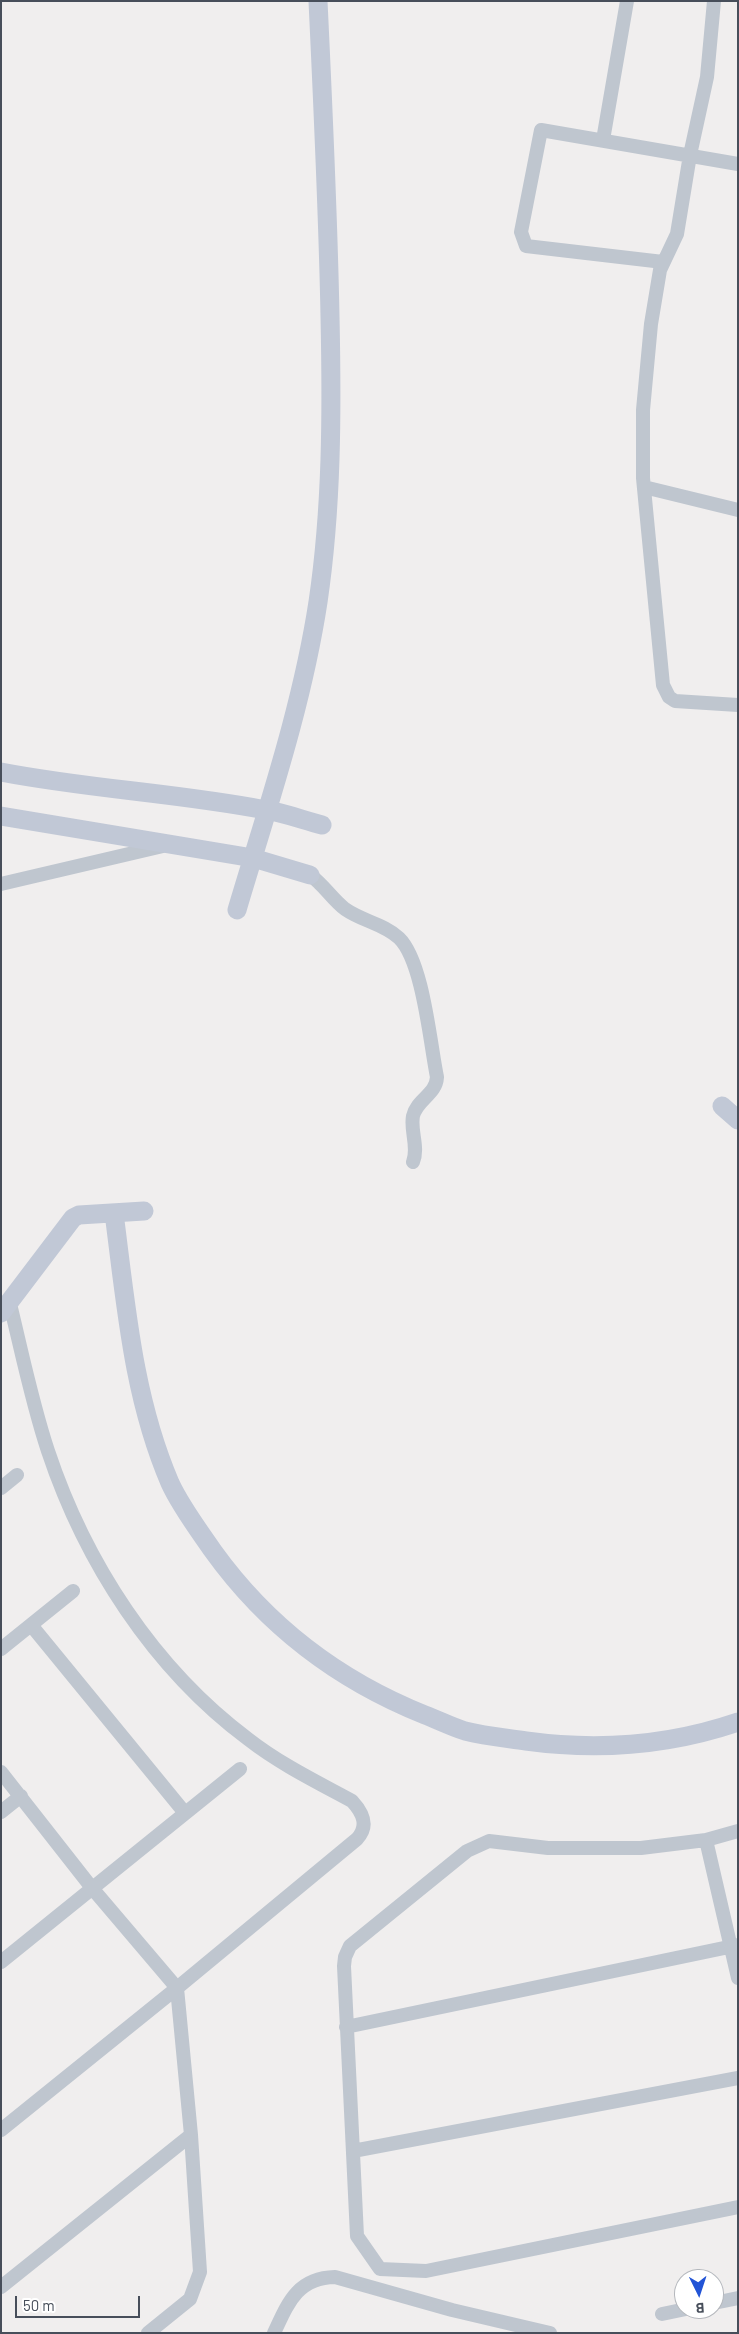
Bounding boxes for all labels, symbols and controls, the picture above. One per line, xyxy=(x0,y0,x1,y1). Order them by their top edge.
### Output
north arrow xyxy=(674,2269,724,2319)
scale bar xyxy=(18,2286,142,2318)
text: 50 m xyxy=(23,2296,55,2314)
text: B xyxy=(695,2300,705,2317)

